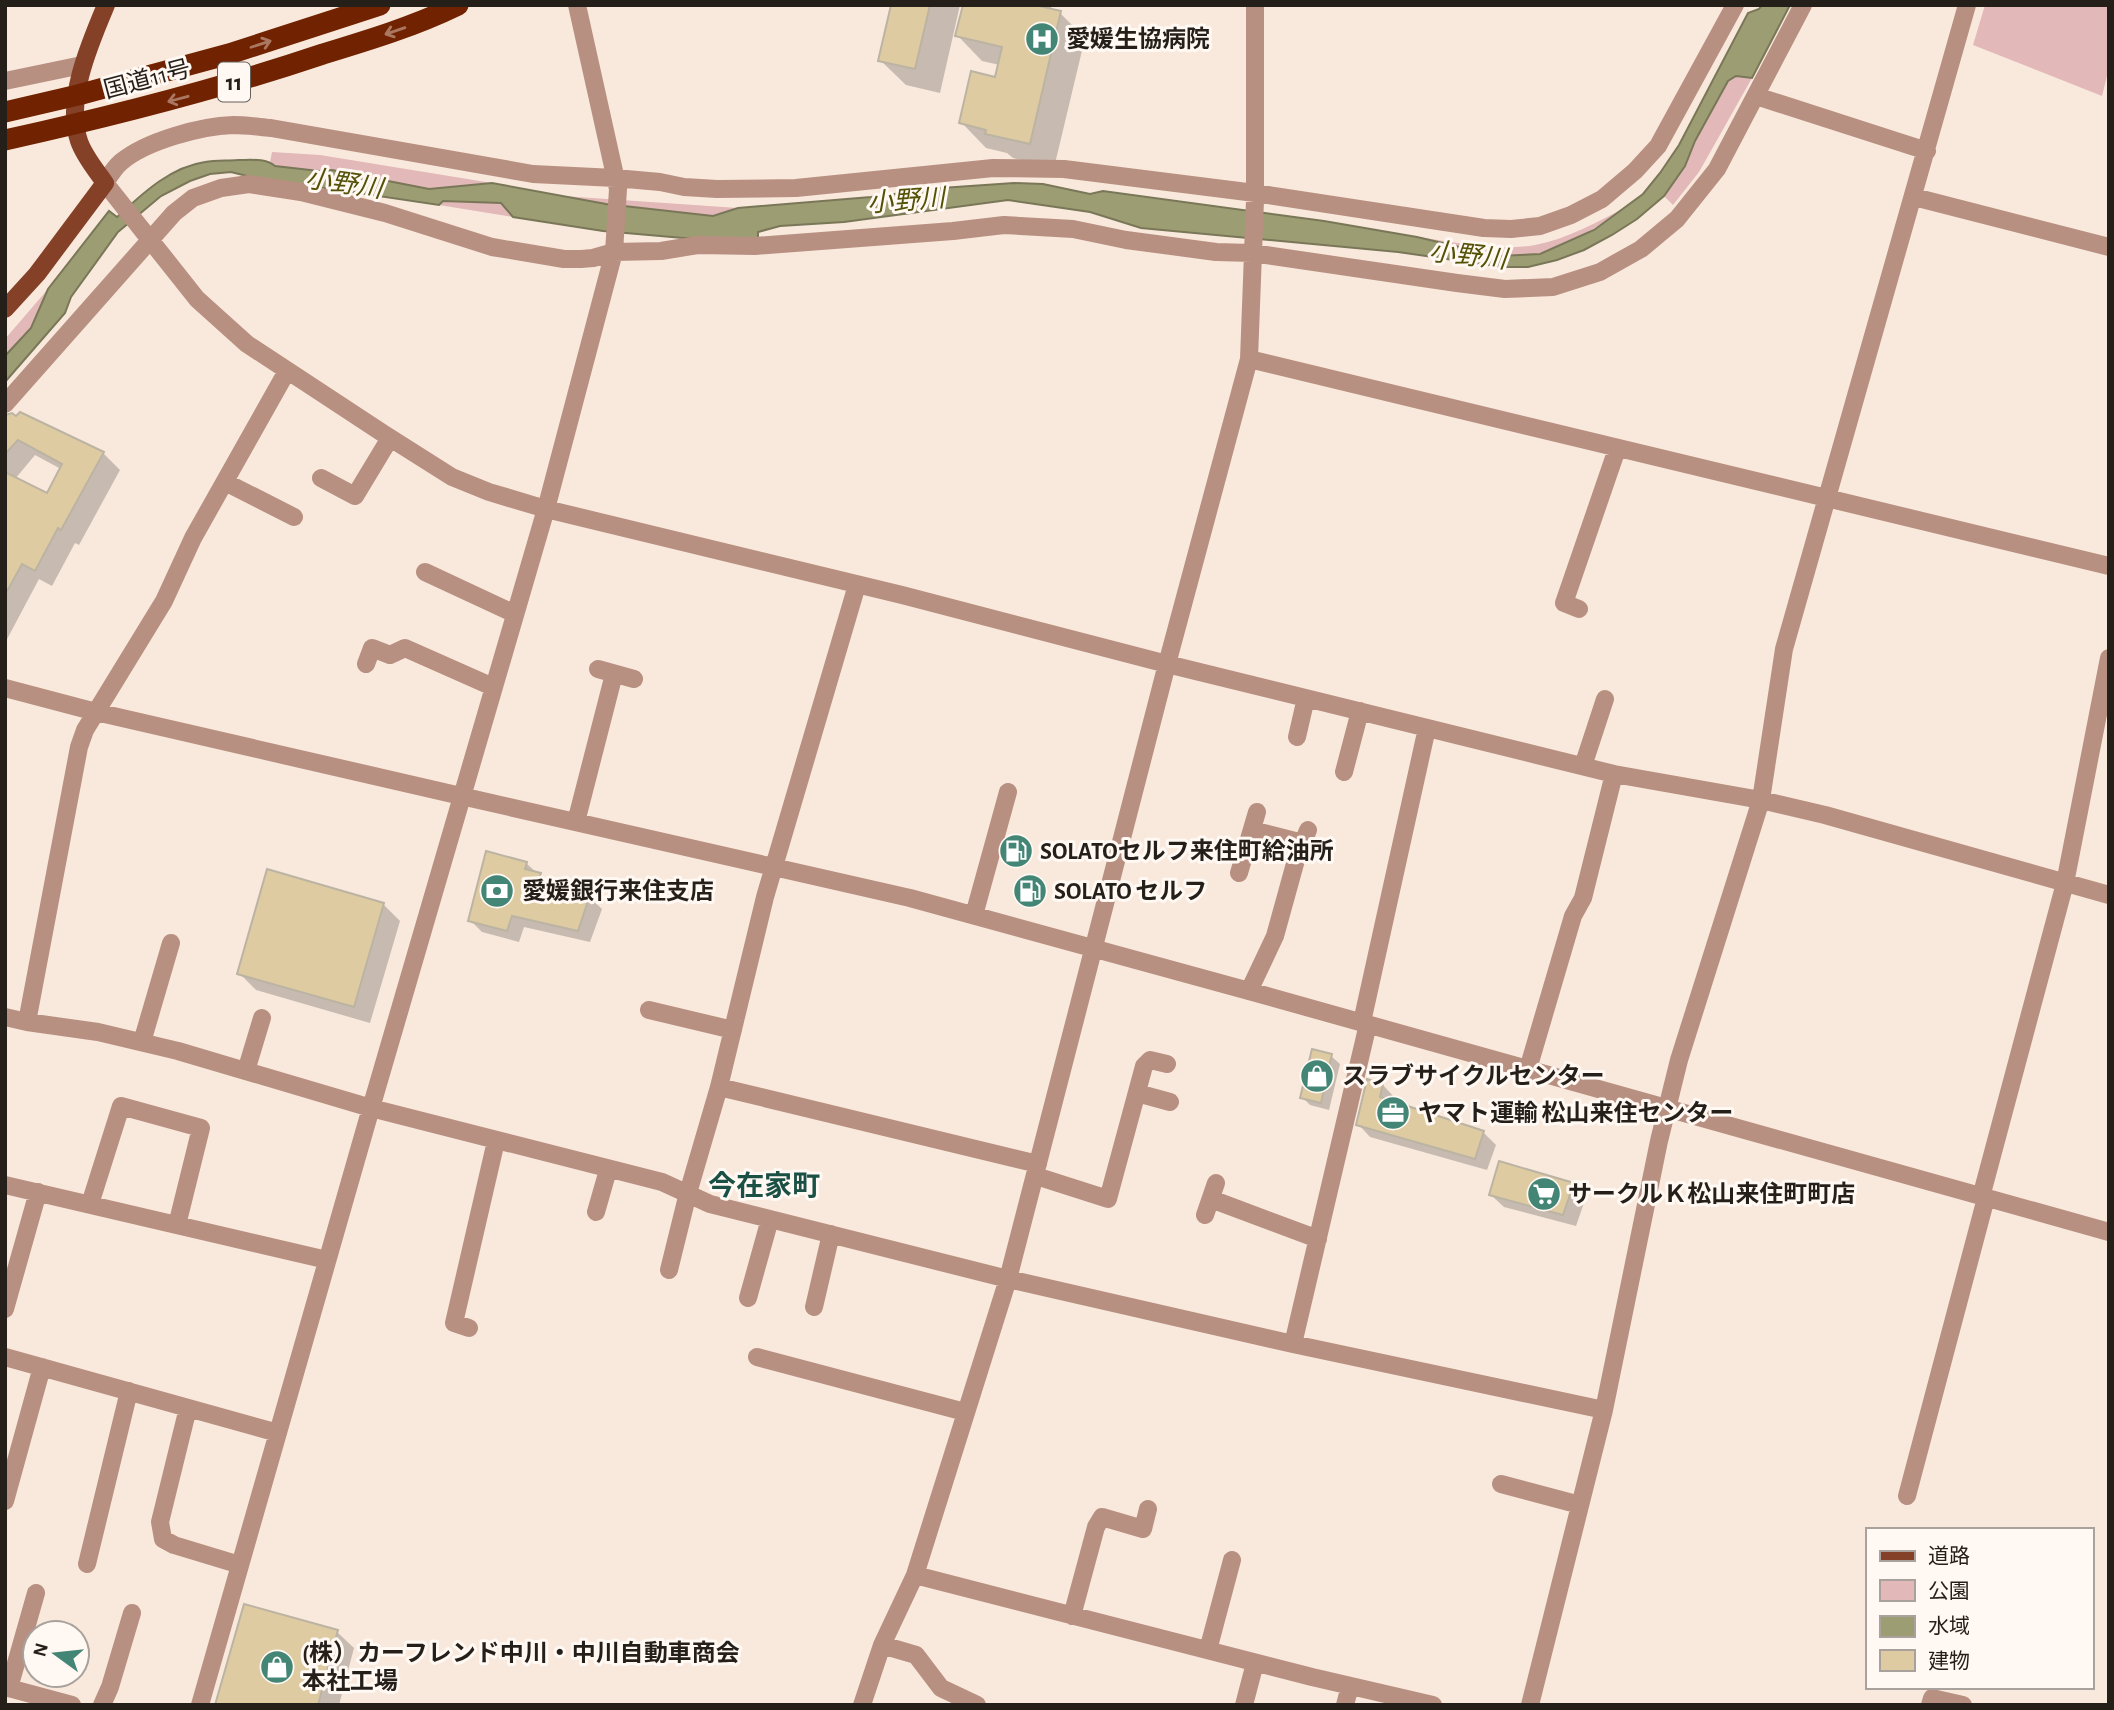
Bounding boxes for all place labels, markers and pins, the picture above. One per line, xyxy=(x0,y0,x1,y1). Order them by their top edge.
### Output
hospital icon: 愛媛生協病院 xyxy=(1023,20,1061,58)
place label: 愛媛生協病院 xyxy=(1066,26,1210,52)
fuel station icon: SOLATOセルフ来住町給油所 xyxy=(997,832,1035,870)
place label: SOLATOセルフ来住町給油所 xyxy=(1040,838,1334,864)
bank icon: 愛媛銀行来住支店 xyxy=(478,872,516,910)
fuel station icon: SOLATO セルフ xyxy=(1011,872,1049,910)
place label: 愛媛銀行来住支店 xyxy=(522,878,714,904)
place label: SOLATO セルフ xyxy=(1054,880,1207,904)
shop icon: スラブサイクルセンター xyxy=(1298,1057,1336,1095)
place label: スラブサイクルセンター xyxy=(1342,1063,1605,1089)
office icon: ヤマト運輸 松山来住センター xyxy=(1374,1094,1412,1132)
place label: ヤマト運輸 松山来住センター xyxy=(1418,1100,1734,1126)
supermarket icon: サークルＫ松山来住町町店 xyxy=(1525,1175,1563,1213)
place label: サークルＫ松山来住町町店 xyxy=(1568,1181,1855,1207)
place label: (株）カーフレンド中川・中川自動車商会 本社工場 xyxy=(302,1640,740,1694)
shop icon: (株）カーフレンド中川・中川自動車商会 本社工場 xyxy=(258,1648,296,1686)

